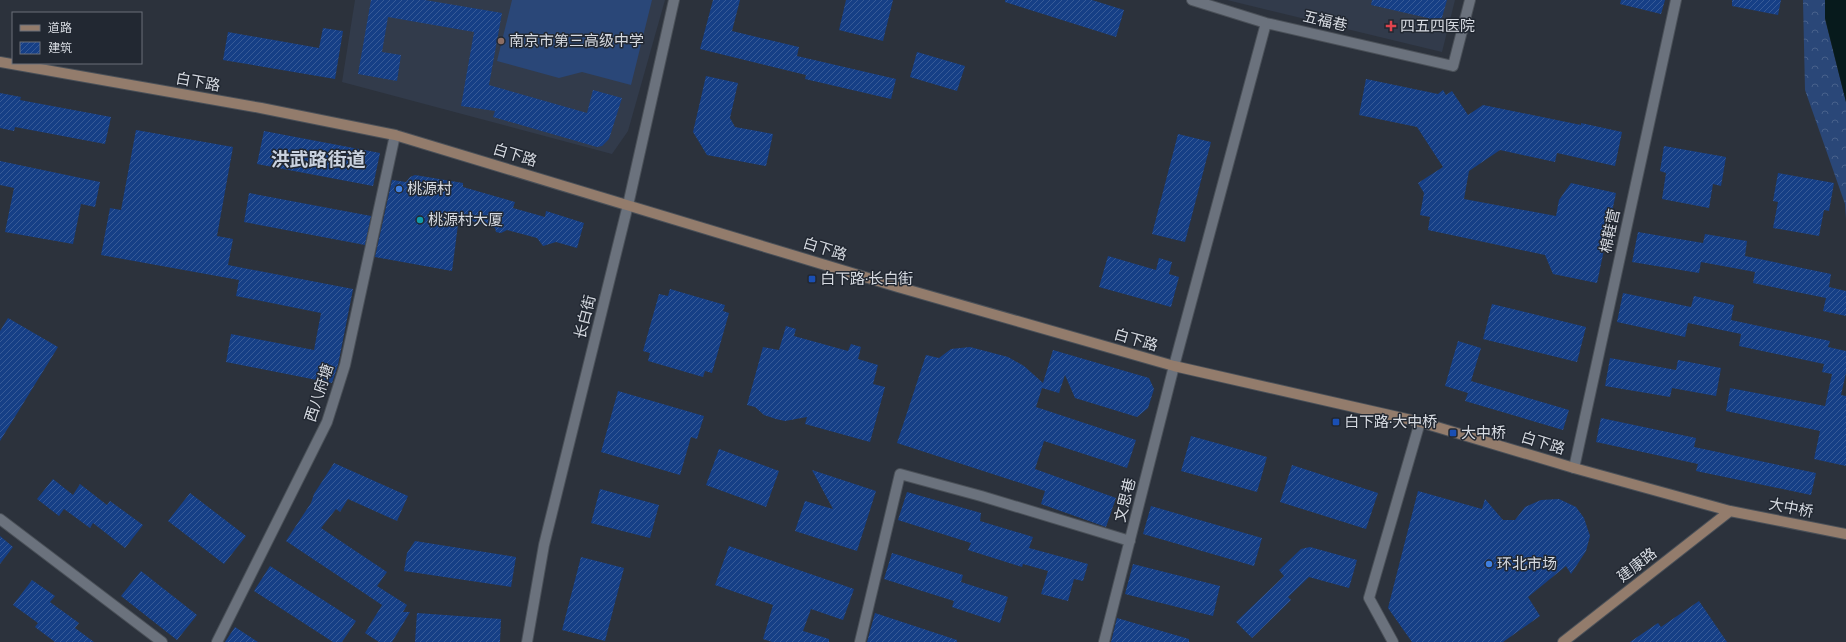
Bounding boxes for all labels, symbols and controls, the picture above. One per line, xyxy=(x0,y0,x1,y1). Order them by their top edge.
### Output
street label: 五福巷 xyxy=(1301,7,1349,35)
legend xyxy=(12,12,142,64)
place label: 四五四医院 xyxy=(1400,17,1475,35)
marker: 四五四医院 xyxy=(1385,20,1397,32)
text: 道路 xyxy=(48,21,72,35)
place label: 南京市第三高级中学 xyxy=(509,32,644,50)
marker: 南京市第三高级中学 xyxy=(496,36,506,46)
text: 建筑 xyxy=(48,41,72,55)
street label: 白下路 xyxy=(174,69,222,95)
street label: 白下路 xyxy=(491,140,539,170)
district label: 洪武路街道 xyxy=(270,148,366,171)
place label: 桃源村 xyxy=(407,180,452,198)
marker: 桃源村 xyxy=(394,184,404,194)
street label: 棉鞋营 xyxy=(1597,207,1623,255)
place label: 桃源村大厦 xyxy=(428,211,503,229)
marker: 桃源村大厦 xyxy=(415,215,425,225)
street label: 白下路 xyxy=(801,234,849,264)
place label: 白下路·长白街 xyxy=(820,270,913,288)
marker: 白下路·长白街 xyxy=(807,274,817,284)
street label: 长白街 xyxy=(571,293,599,341)
street label: 白下路 xyxy=(1112,325,1160,355)
street label: 西八府塘 xyxy=(301,362,337,424)
place label: 白下路·大中桥 xyxy=(1344,413,1437,431)
marker: 白下路·大中桥 xyxy=(1331,417,1341,427)
place label: 大中桥 xyxy=(1461,424,1506,442)
marker: 大中桥 xyxy=(1448,428,1458,438)
street label: 白下路 xyxy=(1519,428,1567,458)
street label: 文思巷 xyxy=(1111,476,1139,524)
street label: 大中桥 xyxy=(1767,495,1815,521)
street label: 建康路 xyxy=(1614,544,1660,586)
place label: 环北市场 xyxy=(1497,555,1557,573)
marker: 环北市场 xyxy=(1484,559,1494,569)

